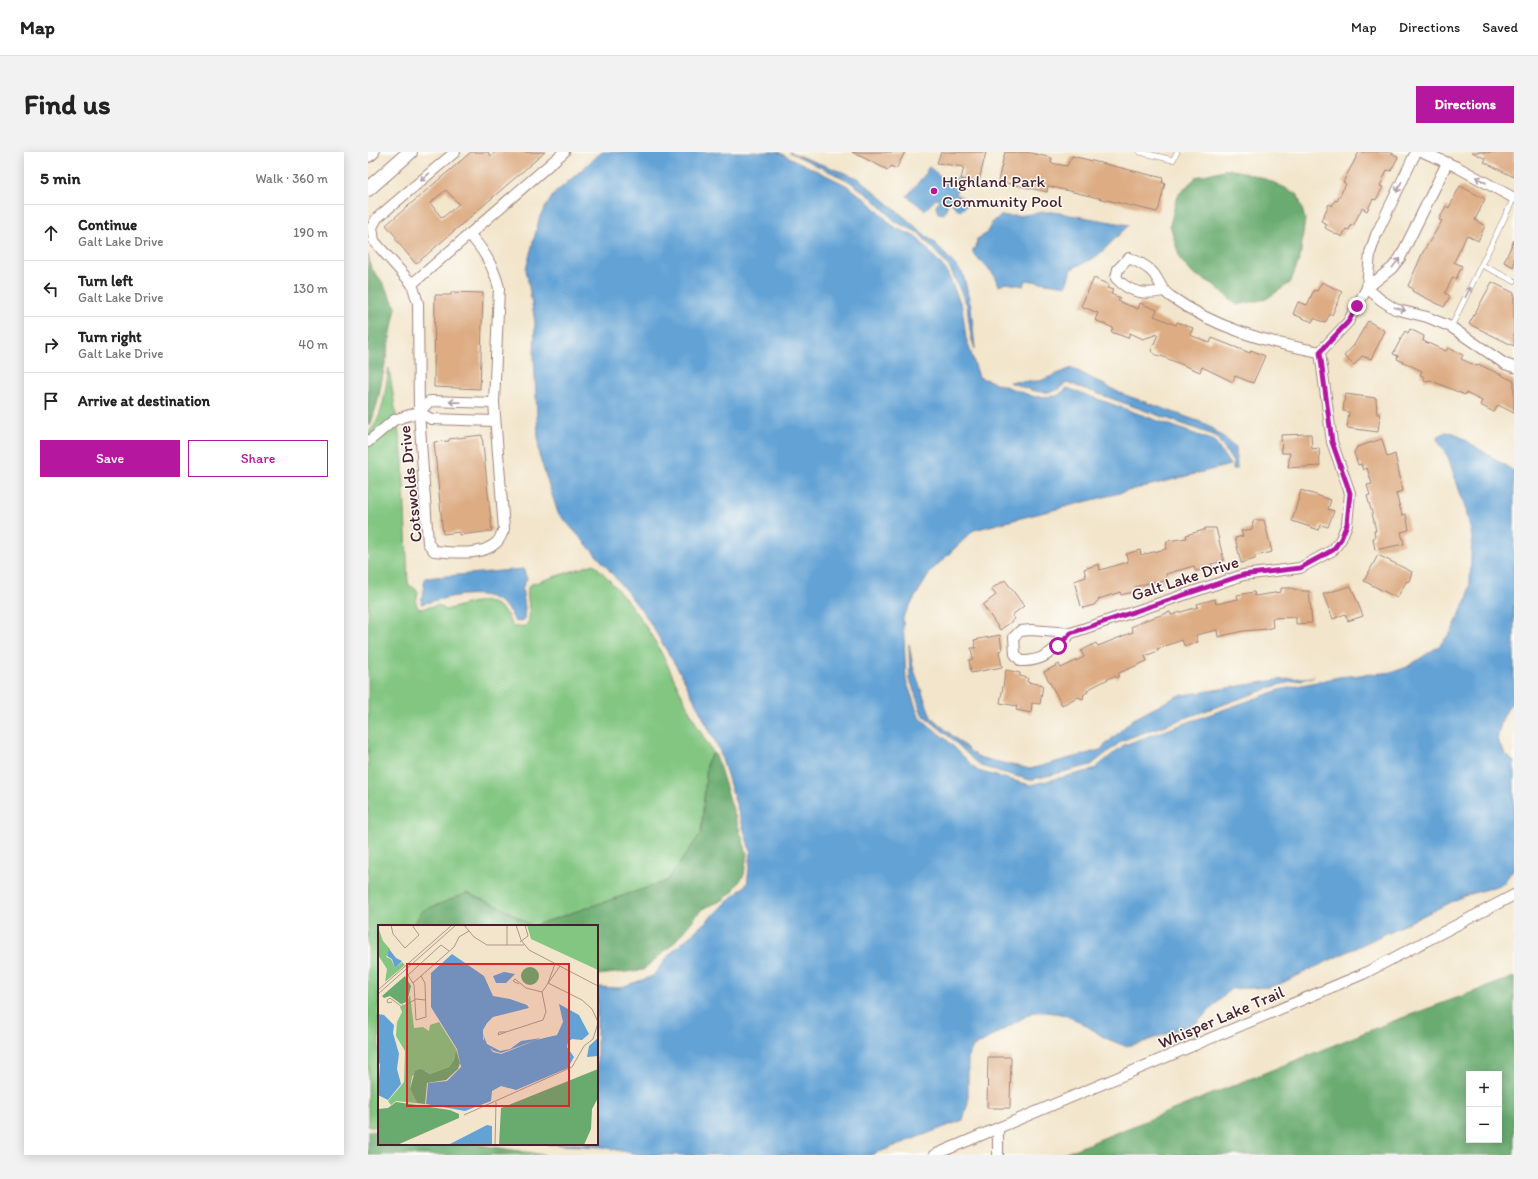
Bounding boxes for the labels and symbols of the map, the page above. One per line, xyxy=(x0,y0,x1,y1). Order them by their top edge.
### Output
place label: Highland Park Community Pool xyxy=(942,171,1063,211)
one-way arrow xyxy=(420,173,431,182)
one-way arrow xyxy=(1475,176,1487,183)
one-way arrow xyxy=(1395,181,1402,193)
marker: Highland Park Community Pool xyxy=(929,186,939,196)
one-way arrow xyxy=(1392,257,1400,268)
one-way arrow xyxy=(1465,286,1473,298)
route end xyxy=(1348,297,1366,315)
one-way arrow xyxy=(1393,306,1406,313)
one-way arrow xyxy=(449,398,462,406)
street label: Cotswolds Drive xyxy=(394,425,426,543)
street label: Galt Lake Drive xyxy=(1129,551,1241,605)
route start xyxy=(1049,637,1067,655)
inset map xyxy=(378,925,598,1145)
street label: Whisper Lake Trail xyxy=(1155,981,1287,1053)

